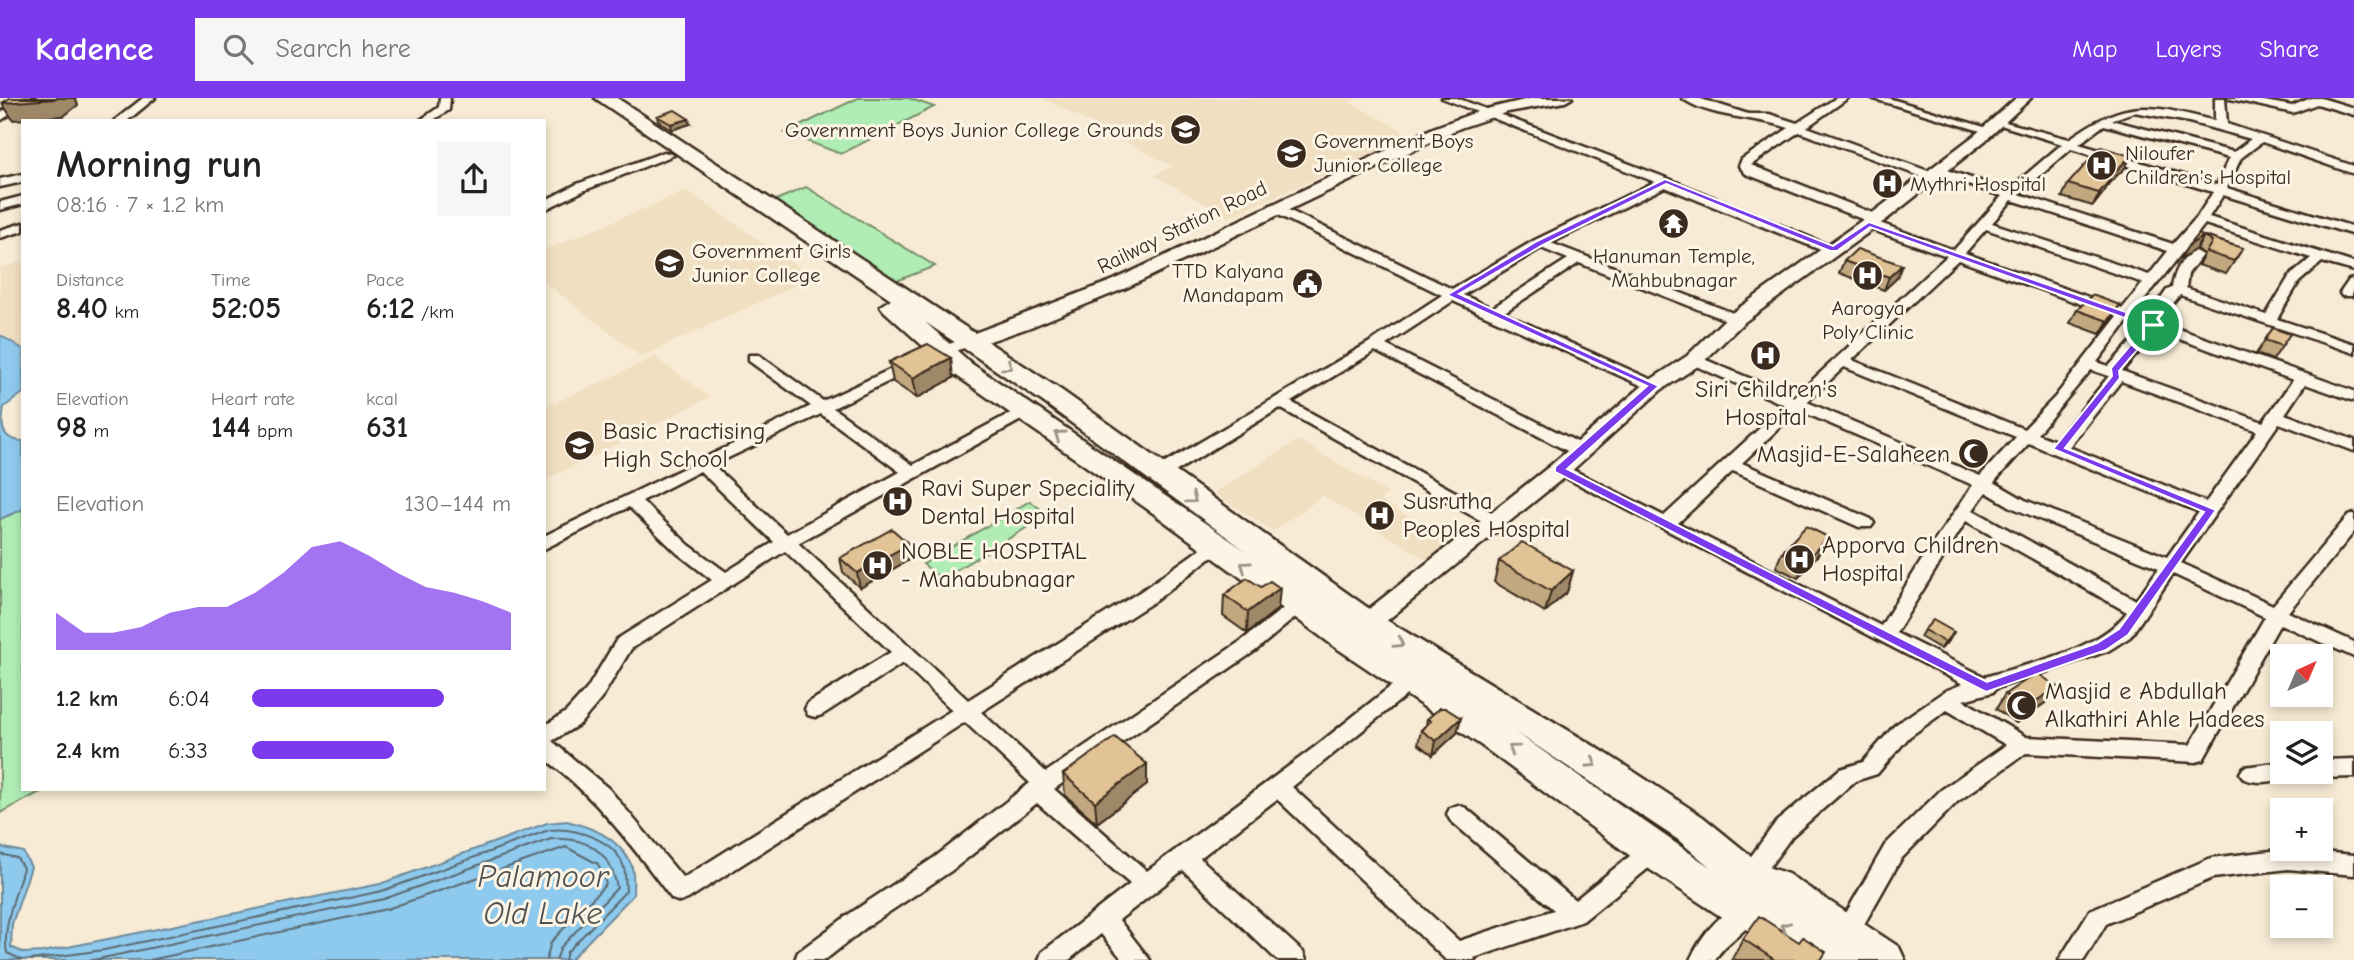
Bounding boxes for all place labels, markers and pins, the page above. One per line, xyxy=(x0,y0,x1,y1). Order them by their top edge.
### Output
school or university icon: Government Boys Junior College Grounds xyxy=(1169,113,1203,147)
place label: Government Boys Junior College Grounds xyxy=(785,118,1163,142)
place label: Government Boys Junior College xyxy=(1314,129,1473,177)
school or university icon: Government Boys Junior College xyxy=(1274,136,1308,170)
place label: Niloufer Children's Hospital xyxy=(2125,141,2291,189)
hospital icon: Niloufer Children's Hospital xyxy=(2085,148,2119,182)
hospital icon: Mythri Hospital xyxy=(1870,167,1904,201)
place label: Mythri Hospital xyxy=(1910,172,2046,196)
temple icon: Hanuman Temple, Mahbubnagar xyxy=(1657,207,1691,241)
place label: Government Girls Junior College xyxy=(692,239,851,287)
place label: Hanuman Temple, Mahbubnagar xyxy=(1593,244,1755,292)
school or university icon: Government Girls Junior College xyxy=(652,246,686,280)
place label: TTD Kalyana Mandapam xyxy=(1172,259,1284,307)
hospital icon: Aarogya Poly Clinic xyxy=(1851,259,1885,293)
public building icon: TTD Kalyana Mandapam xyxy=(1290,266,1324,300)
pin xyxy=(2123,295,2183,355)
place label: Aarogya Poly Clinic xyxy=(1822,296,1914,344)
hospital icon: Siri Children's Hospital xyxy=(1749,338,1783,372)
place label: Siri Children's Hospital xyxy=(1695,375,1837,431)
place label: Basic Practising High School xyxy=(603,417,765,473)
school or university icon: Basic Practising High School xyxy=(563,428,597,462)
mosque icon: Masjid-E-Salaheen xyxy=(1956,437,1990,471)
place label: Masjid-E-Salaheen xyxy=(1757,440,1950,468)
place label: Ravi Super Speciality Dental Hospital xyxy=(921,474,1135,530)
hospital icon: Ravi Super Speciality Dental Hospital xyxy=(881,485,915,519)
place label: Susrutha Peoples Hospital xyxy=(1403,487,1570,543)
hospital icon: Susrutha Peoples Hospital xyxy=(1363,498,1397,532)
place label: Apporva Children Hospital xyxy=(1822,531,1999,587)
place label: NOBLE HOSPITAL - Mahabubnagar xyxy=(901,537,1087,593)
hospital icon: Apporva Children Hospital xyxy=(1782,542,1816,576)
hospital icon: NOBLE HOSPITAL - Mahabubnagar xyxy=(861,548,895,582)
place label: Masjid e Abdullah Alkathiri Ahle Hadees xyxy=(2045,677,2264,733)
mosque icon: Masjid e Abdullah Alkathiri Ahle Hadees xyxy=(2005,688,2039,722)

